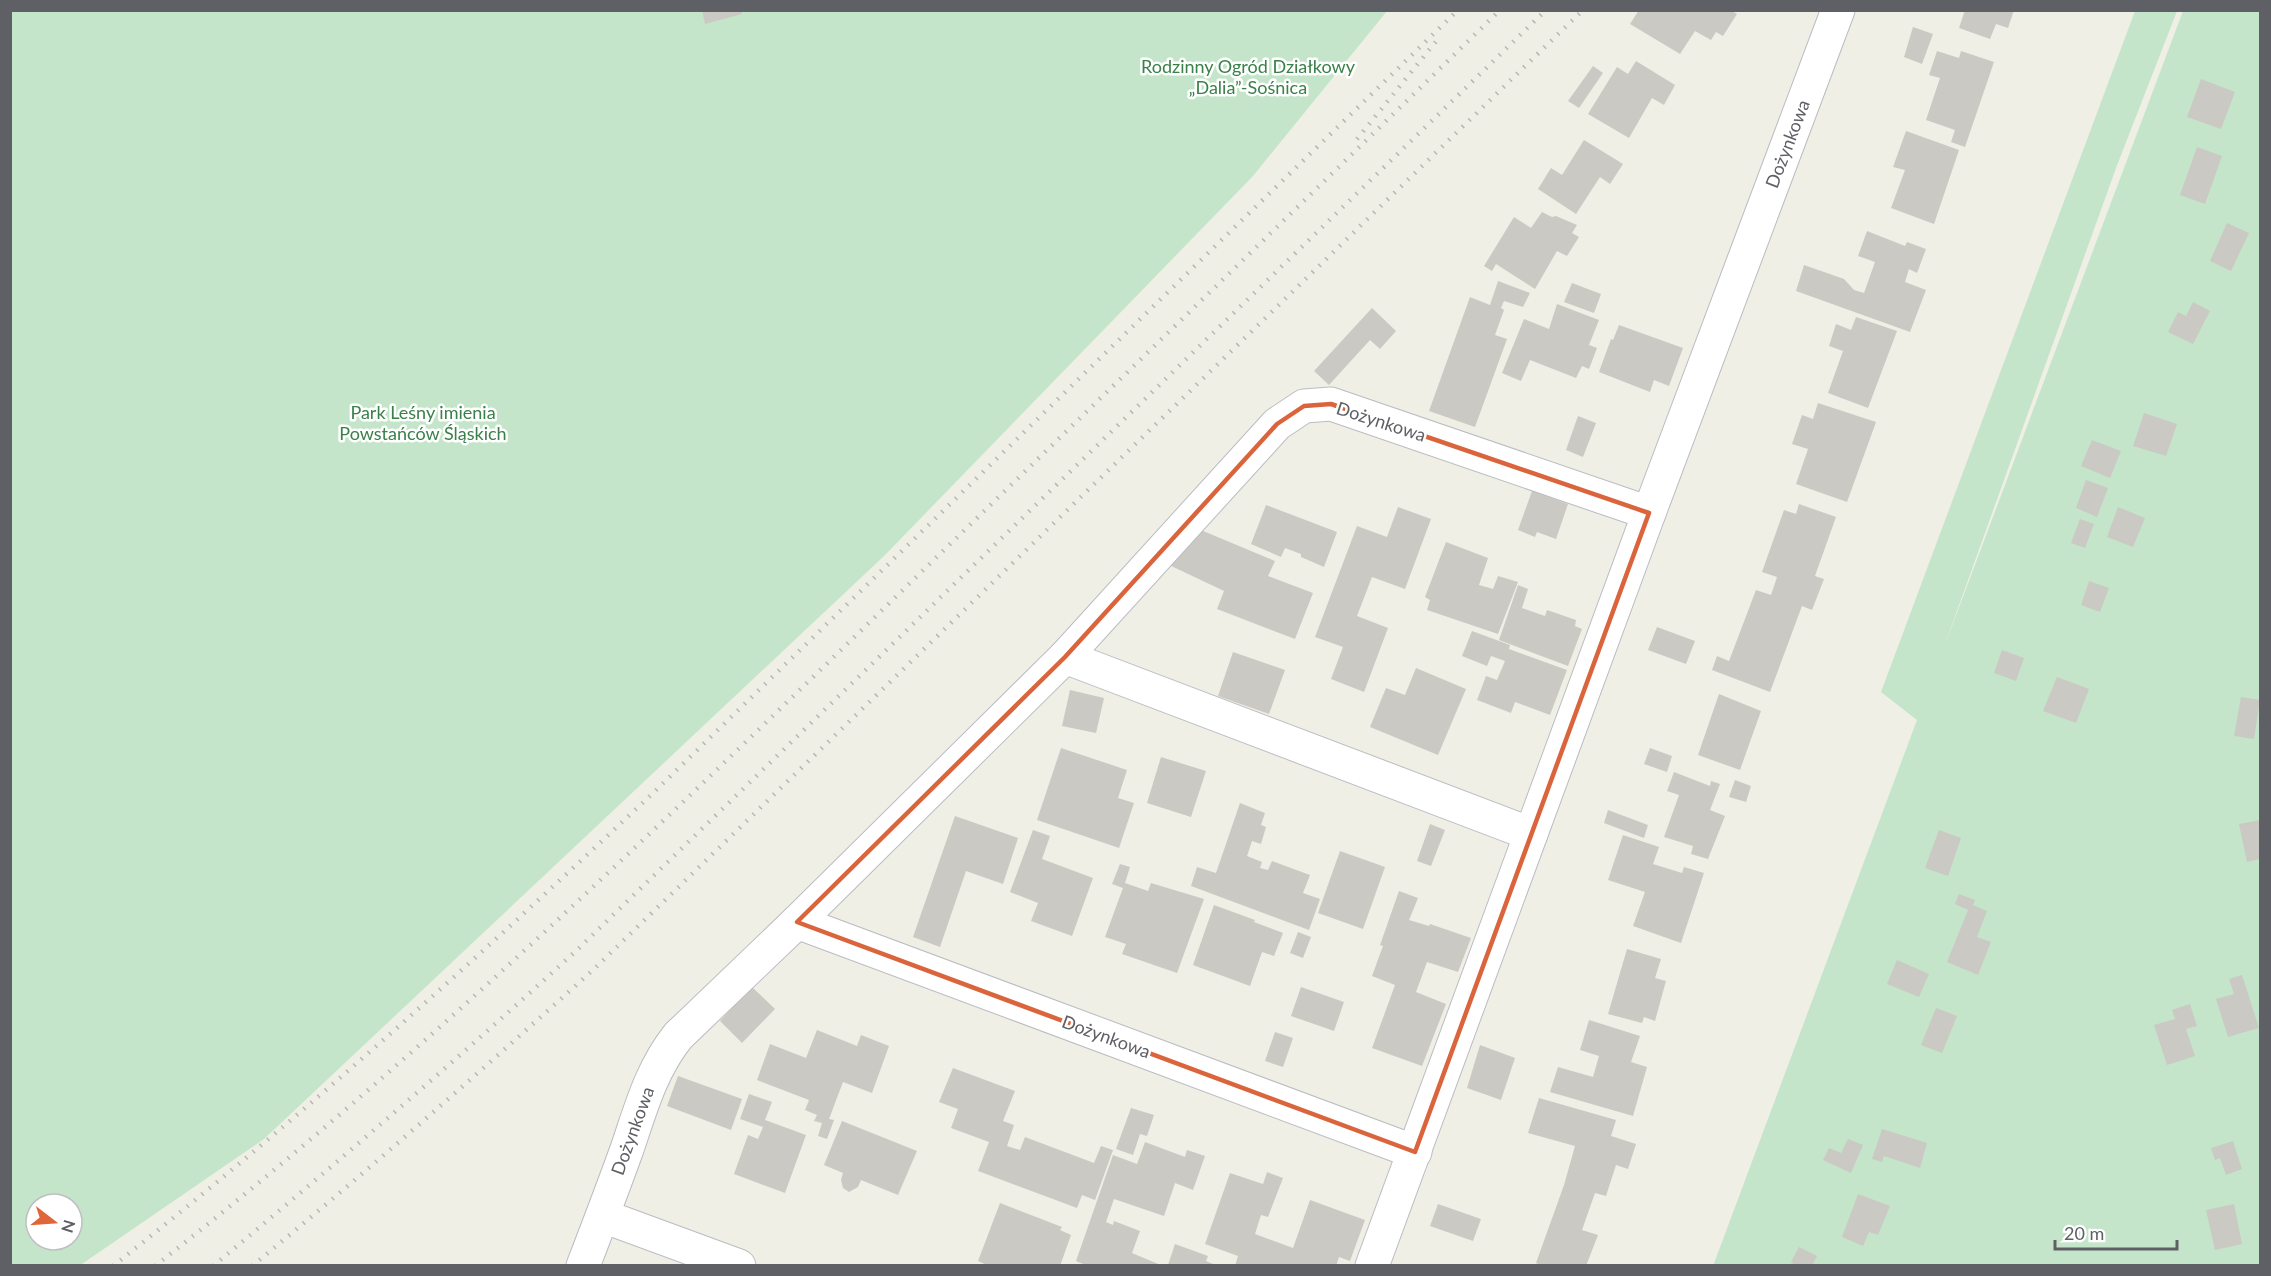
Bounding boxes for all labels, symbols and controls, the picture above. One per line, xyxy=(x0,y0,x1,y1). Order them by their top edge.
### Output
park label: Rodzinny Ogród Działkowy „Dalia”-Sośnica xyxy=(1141,55,1356,98)
street label: Dożynkowa xyxy=(1760,96,1814,191)
street label: Dożynkowa xyxy=(1334,396,1429,446)
park label: Park Leśny imienia Powstańców Śląskich xyxy=(339,401,507,444)
street label: Dożynkowa xyxy=(1059,1010,1154,1062)
street label: Dożynkowa xyxy=(606,1083,658,1178)
north arrow xyxy=(24,1192,84,1252)
scale bar xyxy=(2055,1213,2176,1251)
text: N xyxy=(58,1218,80,1235)
text: 20 m xyxy=(2064,1222,2104,1244)

